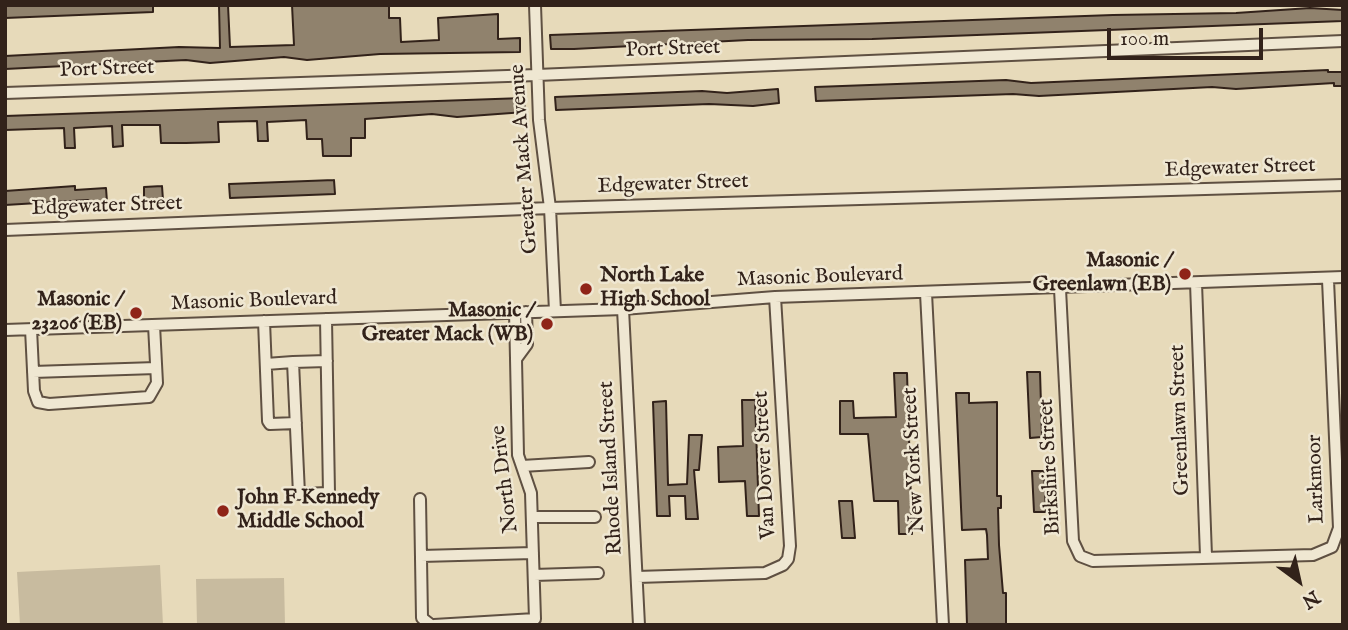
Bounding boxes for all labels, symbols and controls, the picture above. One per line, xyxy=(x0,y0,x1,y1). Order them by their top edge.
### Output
scale bar xyxy=(1110,14,1266,58)
text: 100 m xyxy=(1120,26,1169,53)
street label: Port Street xyxy=(625,36,721,64)
street label: Port Street xyxy=(59,56,155,84)
street label: Greater Mack Avenue xyxy=(506,63,544,255)
street label: Edgewater Street xyxy=(1164,154,1316,184)
street label: Edgewater Street xyxy=(597,170,749,200)
street label: Edgewater Street xyxy=(31,192,183,222)
place label: Masonic / Greenlawn (EB) xyxy=(1033,249,1171,299)
street label: Masonic Boulevard xyxy=(736,263,904,293)
place label: North Lake High School xyxy=(600,264,710,314)
marker: Masonic / Greenlawn (EB) xyxy=(1177,266,1193,282)
marker: North Lake High School xyxy=(578,281,594,297)
street label: Masonic Boulevard xyxy=(170,287,338,317)
place label: Masonic / 23206 (EB) xyxy=(31,288,122,338)
place label: Masonic / Greater Mack (WB) xyxy=(362,299,533,349)
marker: Masonic / 23206 (EB) xyxy=(128,305,144,321)
marker: Masonic / Greater Mack (WB) xyxy=(539,316,555,332)
street label: Greenlawn Street xyxy=(1166,344,1196,496)
street label: Rhode Island Street xyxy=(595,380,629,556)
street label: New York Street xyxy=(899,387,931,533)
street label: Van Dover Street xyxy=(750,390,782,540)
street label: Birkshire Street xyxy=(1035,398,1067,536)
street label: North Drive xyxy=(487,424,525,534)
street label: Larkmoor xyxy=(1303,434,1331,524)
place label: John F Kennedy Middle School xyxy=(237,486,379,536)
marker: John F Kennedy Middle School xyxy=(215,503,231,519)
north arrow xyxy=(1264,546,1334,616)
text: N xyxy=(1297,584,1324,613)

